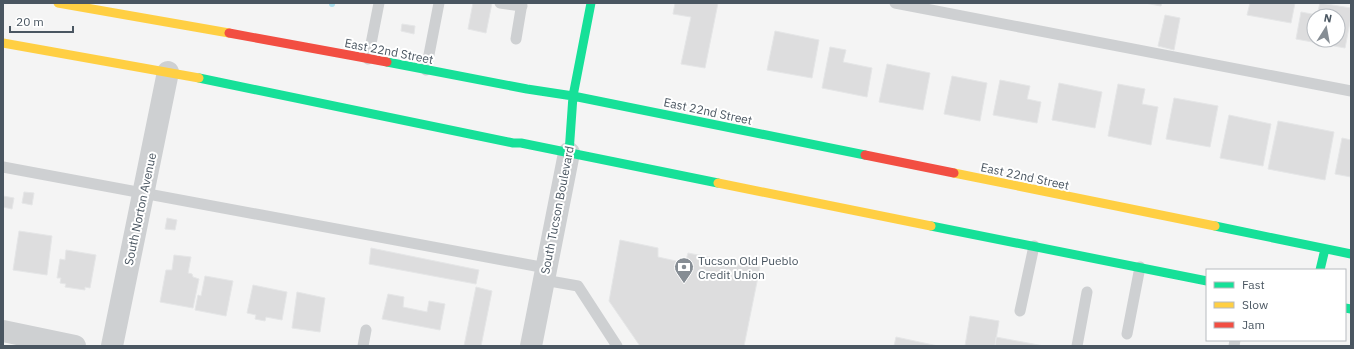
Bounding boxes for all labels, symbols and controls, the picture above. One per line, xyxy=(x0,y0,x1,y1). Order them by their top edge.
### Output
scale bar xyxy=(10,8,73,34)
north arrow xyxy=(1306,8,1346,48)
text: N xyxy=(1323,11,1333,26)
text: 20 m xyxy=(16,14,44,29)
street label: East 22nd Street xyxy=(343,35,435,67)
street label: East 22nd Street xyxy=(662,94,754,128)
street label: South Tucson Boulevard xyxy=(537,145,577,275)
street label: South Norton Avenue xyxy=(121,151,159,267)
street label: East 22nd Street xyxy=(979,159,1071,193)
place label: Tucson Old Pueblo Credit Union xyxy=(698,253,799,282)
bank icon: Tucson Old Pueblo Credit Union xyxy=(673,256,695,284)
legend xyxy=(1206,269,1346,341)
text: Fast xyxy=(1242,277,1265,292)
text: Slow xyxy=(1242,297,1268,312)
text: Jam xyxy=(1242,317,1265,332)

